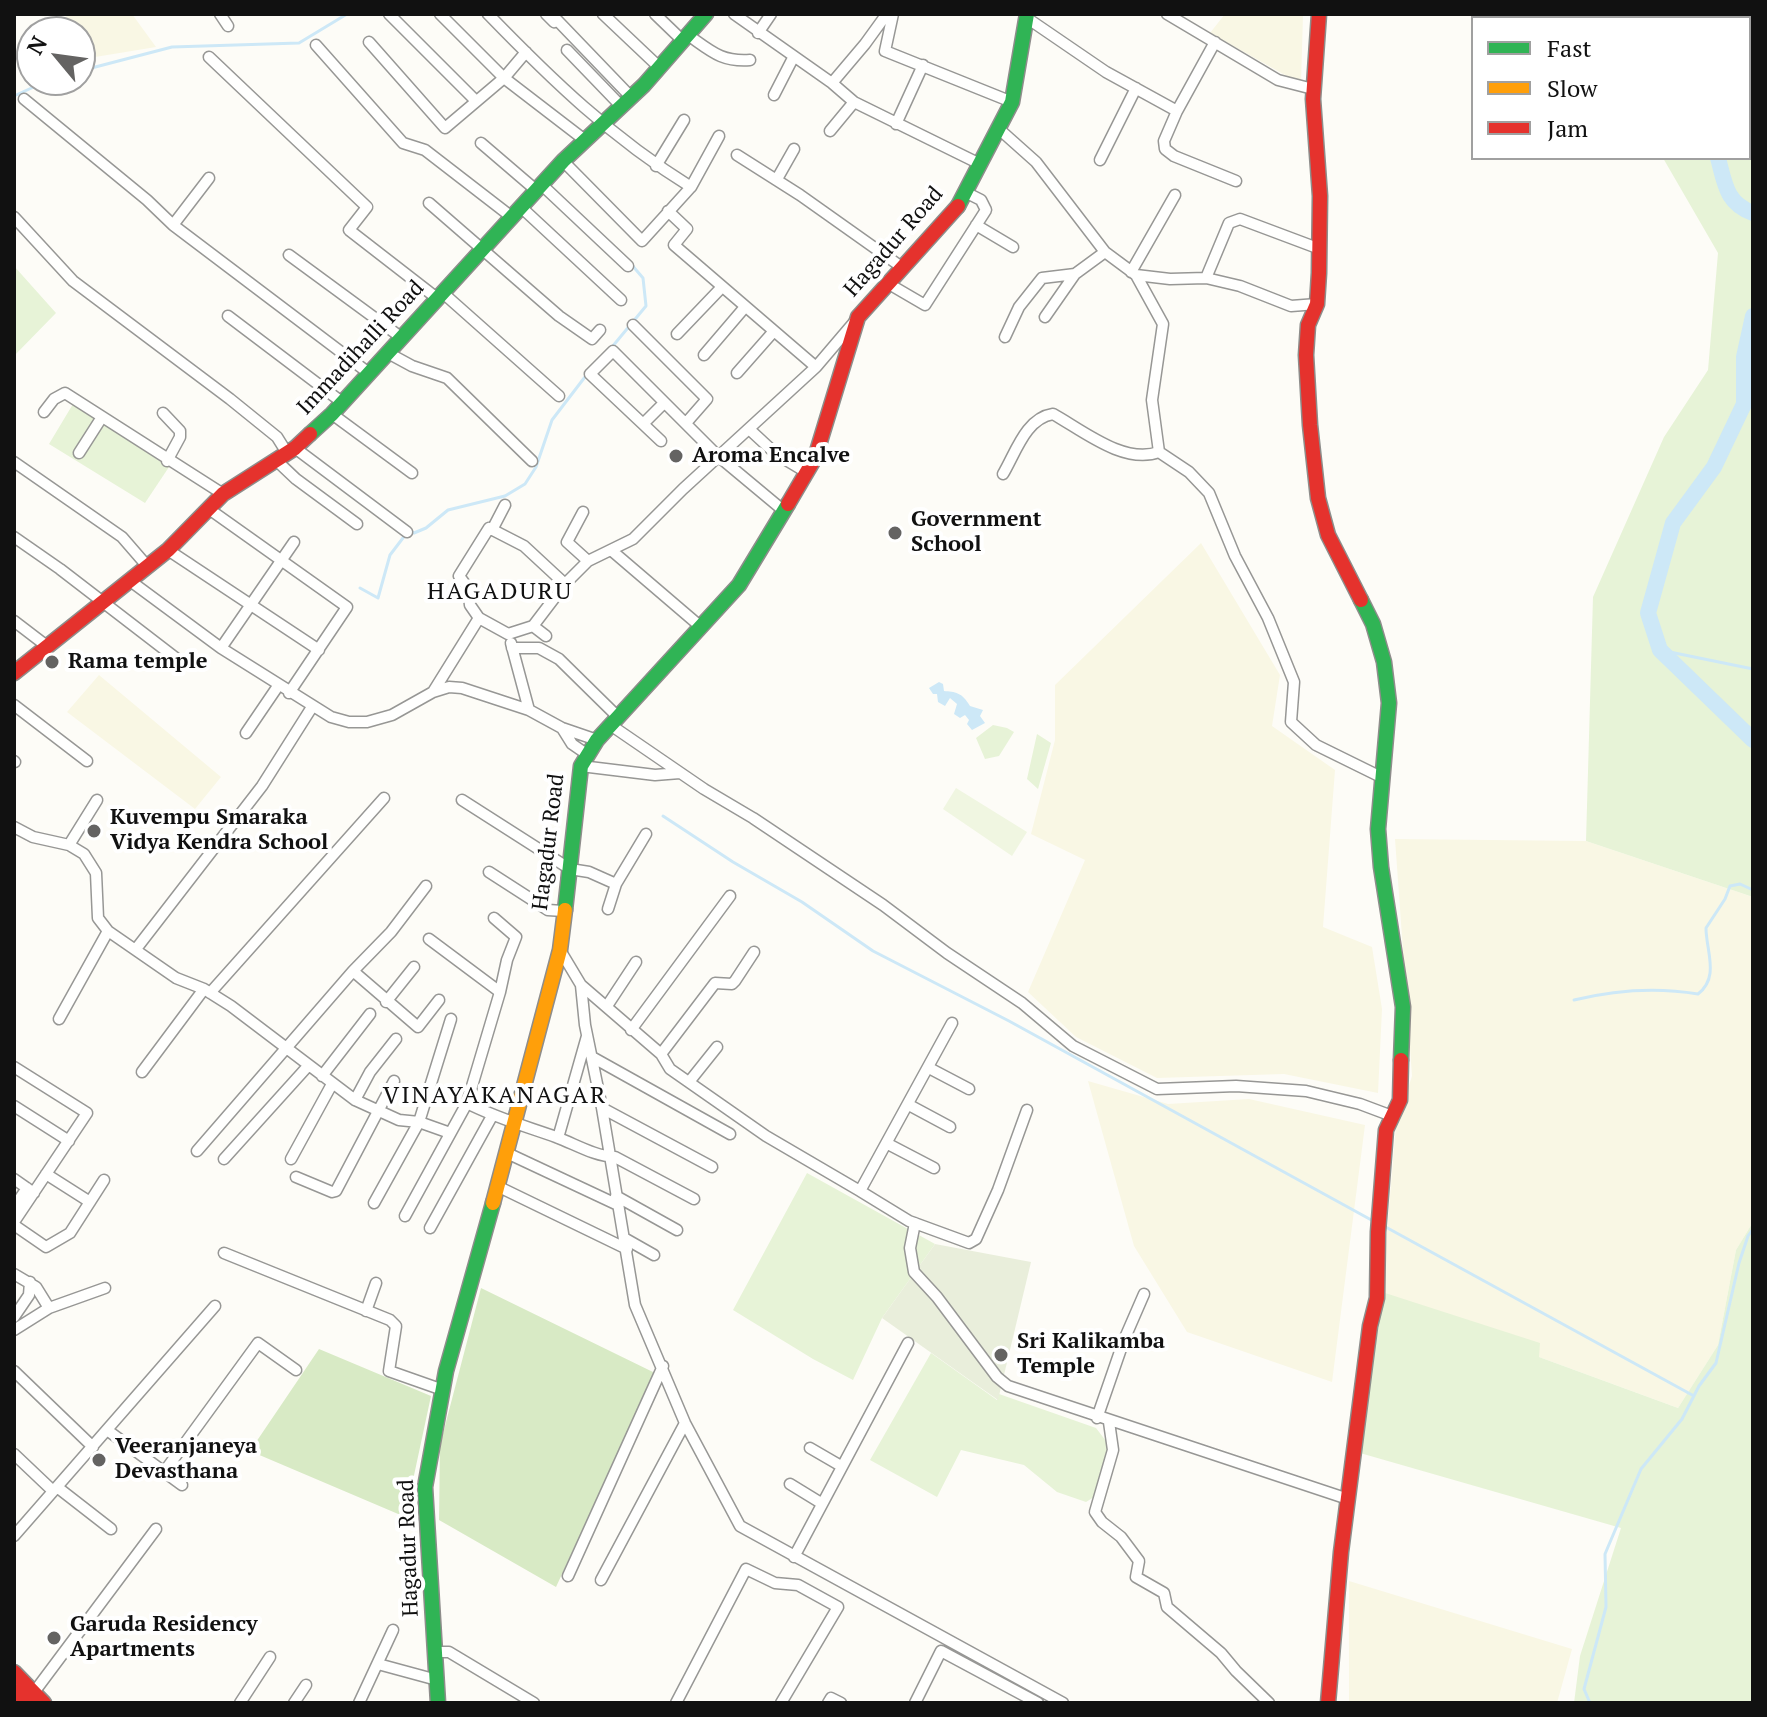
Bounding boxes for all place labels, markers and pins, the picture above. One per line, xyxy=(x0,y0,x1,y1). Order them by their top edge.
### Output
place label: Aroma Encalve xyxy=(692,443,850,469)
marker: Aroma Encalve xyxy=(667,447,685,465)
place label: Government School xyxy=(911,507,1041,558)
marker: Government School xyxy=(886,524,904,542)
place label: Rama temple xyxy=(68,649,208,675)
marker: Rama temple xyxy=(43,653,61,671)
place label: Kuvempu Smaraka Vidya Kendra School xyxy=(110,805,328,856)
marker: Kuvempu Smaraka Vidya Kendra School xyxy=(85,822,103,840)
place label: Sri Kalikamba Temple xyxy=(1017,1329,1165,1380)
marker: Sri Kalikamba Temple xyxy=(992,1346,1010,1364)
place label: Veeranjaneya Devasthana xyxy=(115,1434,257,1486)
marker: Veeranjaneya Devasthana xyxy=(90,1451,108,1469)
place label: Garuda Residency Apartments xyxy=(70,1612,258,1664)
marker: Garuda Residency Apartments xyxy=(45,1629,63,1647)

